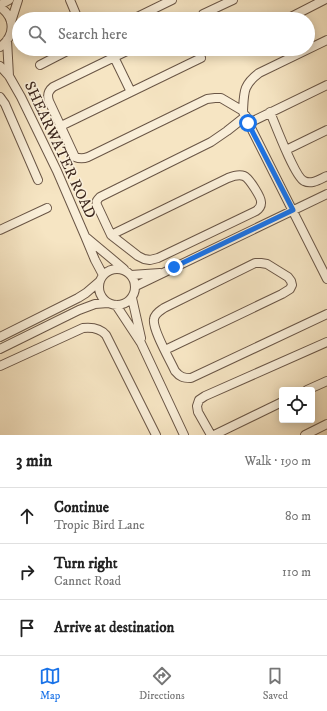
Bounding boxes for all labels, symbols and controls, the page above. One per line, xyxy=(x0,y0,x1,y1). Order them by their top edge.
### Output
search box xyxy=(12,12,315,56)
icon: search xyxy=(26,23,48,45)
text: Search here xyxy=(58,25,127,44)
street label: SHEARWATER ROAD xyxy=(20,78,100,222)
route start xyxy=(239,114,257,132)
route end xyxy=(165,258,183,276)
map controls xyxy=(279,387,315,423)
button: locate xyxy=(279,387,315,423)
text: 3 min xyxy=(16,450,52,472)
text: Walk · 190 m xyxy=(245,453,311,469)
text: Continue xyxy=(54,498,109,517)
icon: ahead xyxy=(16,505,38,527)
text: 80 m xyxy=(285,508,311,524)
text: Tropic Bird Lane xyxy=(54,517,145,533)
text: Turn right xyxy=(54,554,117,573)
icon: right xyxy=(16,561,38,583)
text: 110 m xyxy=(282,564,311,580)
text: Cannet Road xyxy=(54,573,121,589)
icon: arrive xyxy=(16,617,38,639)
text: Arrive at destination xyxy=(54,618,174,637)
tab: Map xyxy=(39,665,61,703)
tab: Directions xyxy=(139,665,185,703)
tab: Saved xyxy=(263,665,288,703)

